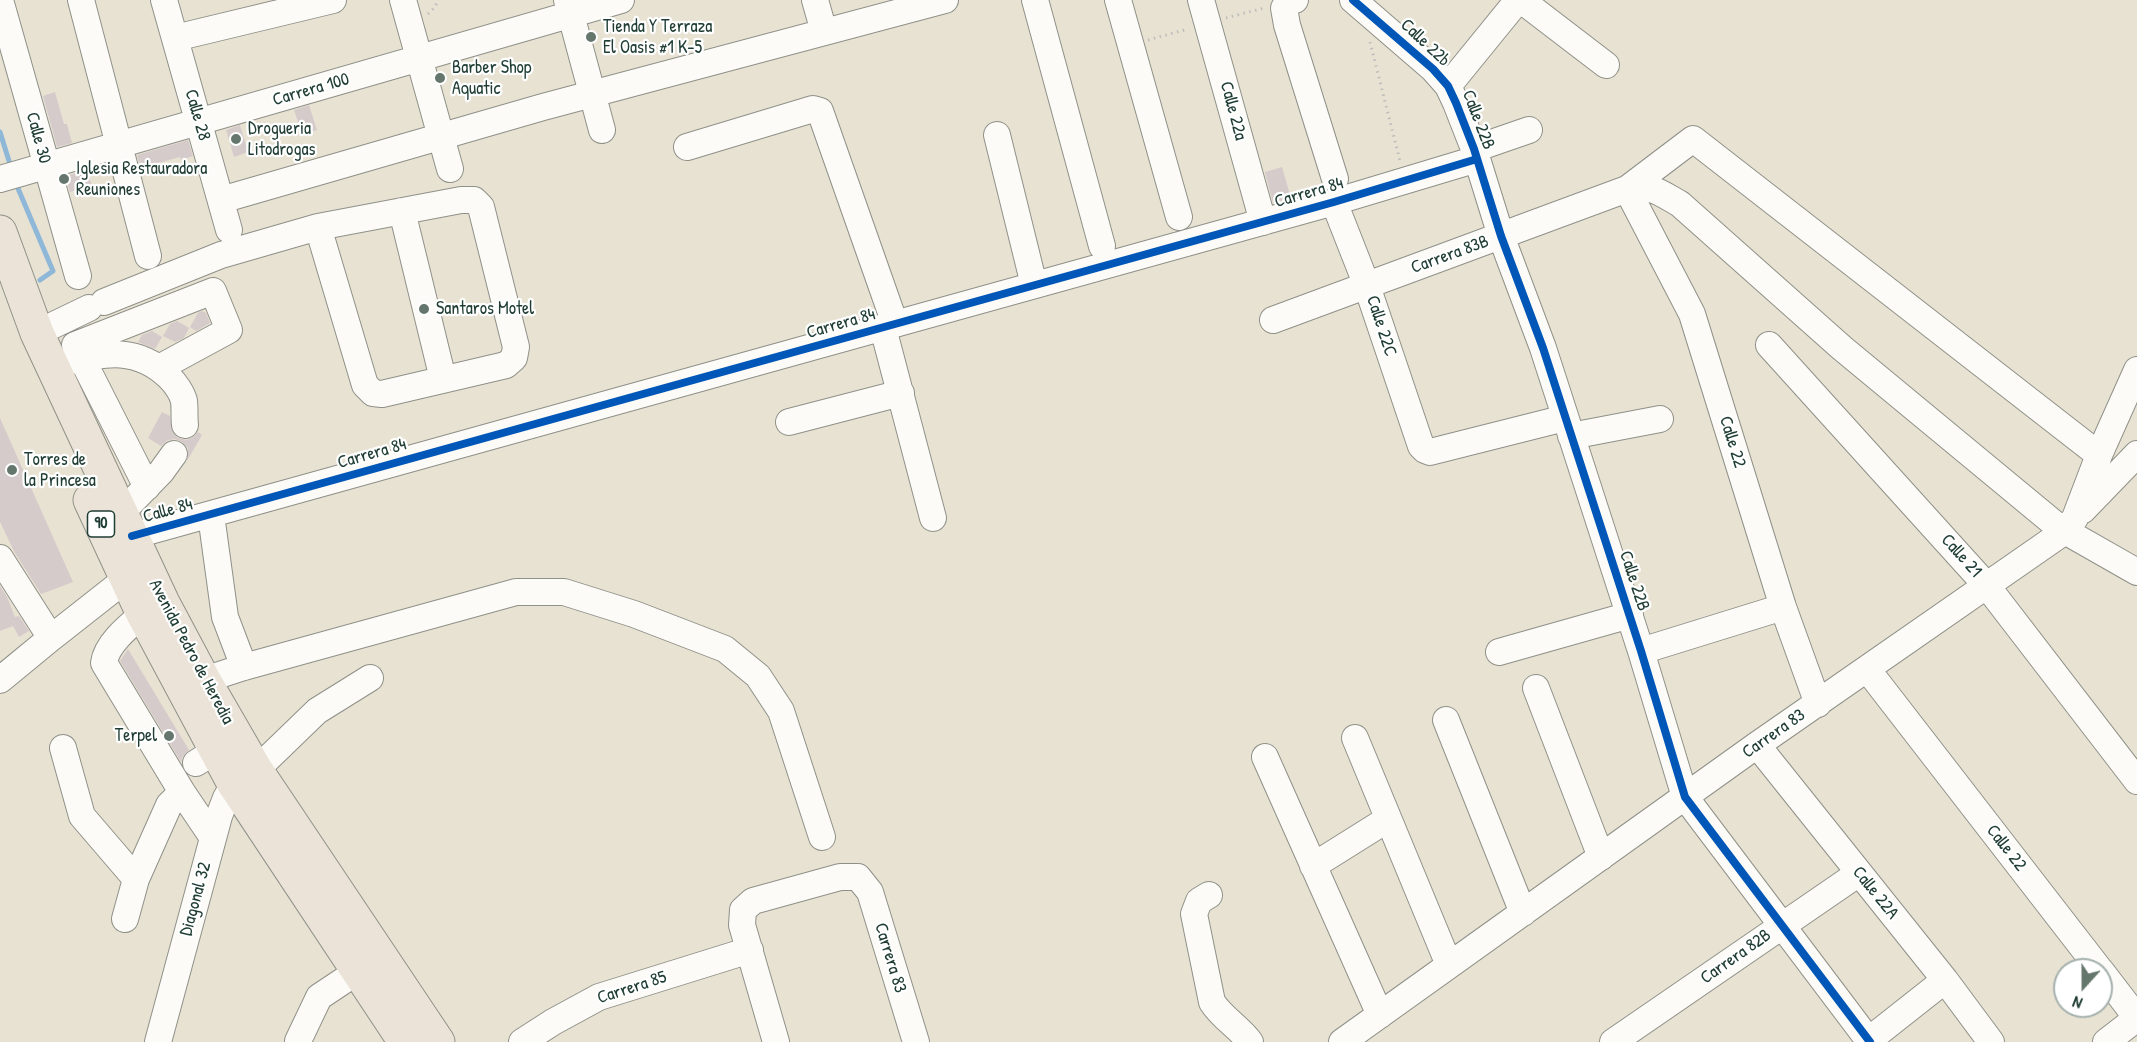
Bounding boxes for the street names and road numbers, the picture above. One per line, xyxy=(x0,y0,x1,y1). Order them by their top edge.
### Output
street label: Calle 22b xyxy=(1396,15,1454,71)
street label: Carrera 100 xyxy=(270,69,352,111)
street label: Calle 22a xyxy=(1215,79,1251,143)
street label: Calle 28 xyxy=(179,87,215,143)
street label: Calle 22B xyxy=(1457,87,1499,153)
street label: Calle 30 xyxy=(21,110,55,166)
street label: Carrera 84 xyxy=(1272,173,1346,213)
street label: Carrera 83B xyxy=(1408,231,1492,279)
street label: Calle 22C xyxy=(1361,293,1401,359)
street label: Carrera 84 xyxy=(804,304,878,344)
street label: Calle 22 xyxy=(1714,414,1750,470)
street label: Carrera 84 xyxy=(335,434,409,474)
street label: Calle 84 xyxy=(141,494,195,528)
road number: 90 xyxy=(88,511,114,537)
street label: Calle 21 xyxy=(1936,530,1986,582)
street label: Calle 22B xyxy=(1614,548,1654,614)
street label: Avenida Pedro de Heredia xyxy=(144,576,238,728)
street label: Carrera 83 xyxy=(1738,705,1810,763)
street label: Calle 22 xyxy=(1981,821,2031,875)
street label: Diagonal 32 xyxy=(176,860,216,938)
street label: Calle 22A xyxy=(1847,862,1903,924)
street label: Carrera 83 xyxy=(869,920,911,996)
street label: Carrera 82B xyxy=(1696,925,1776,989)
street label: Carrera 85 xyxy=(595,967,669,1009)

